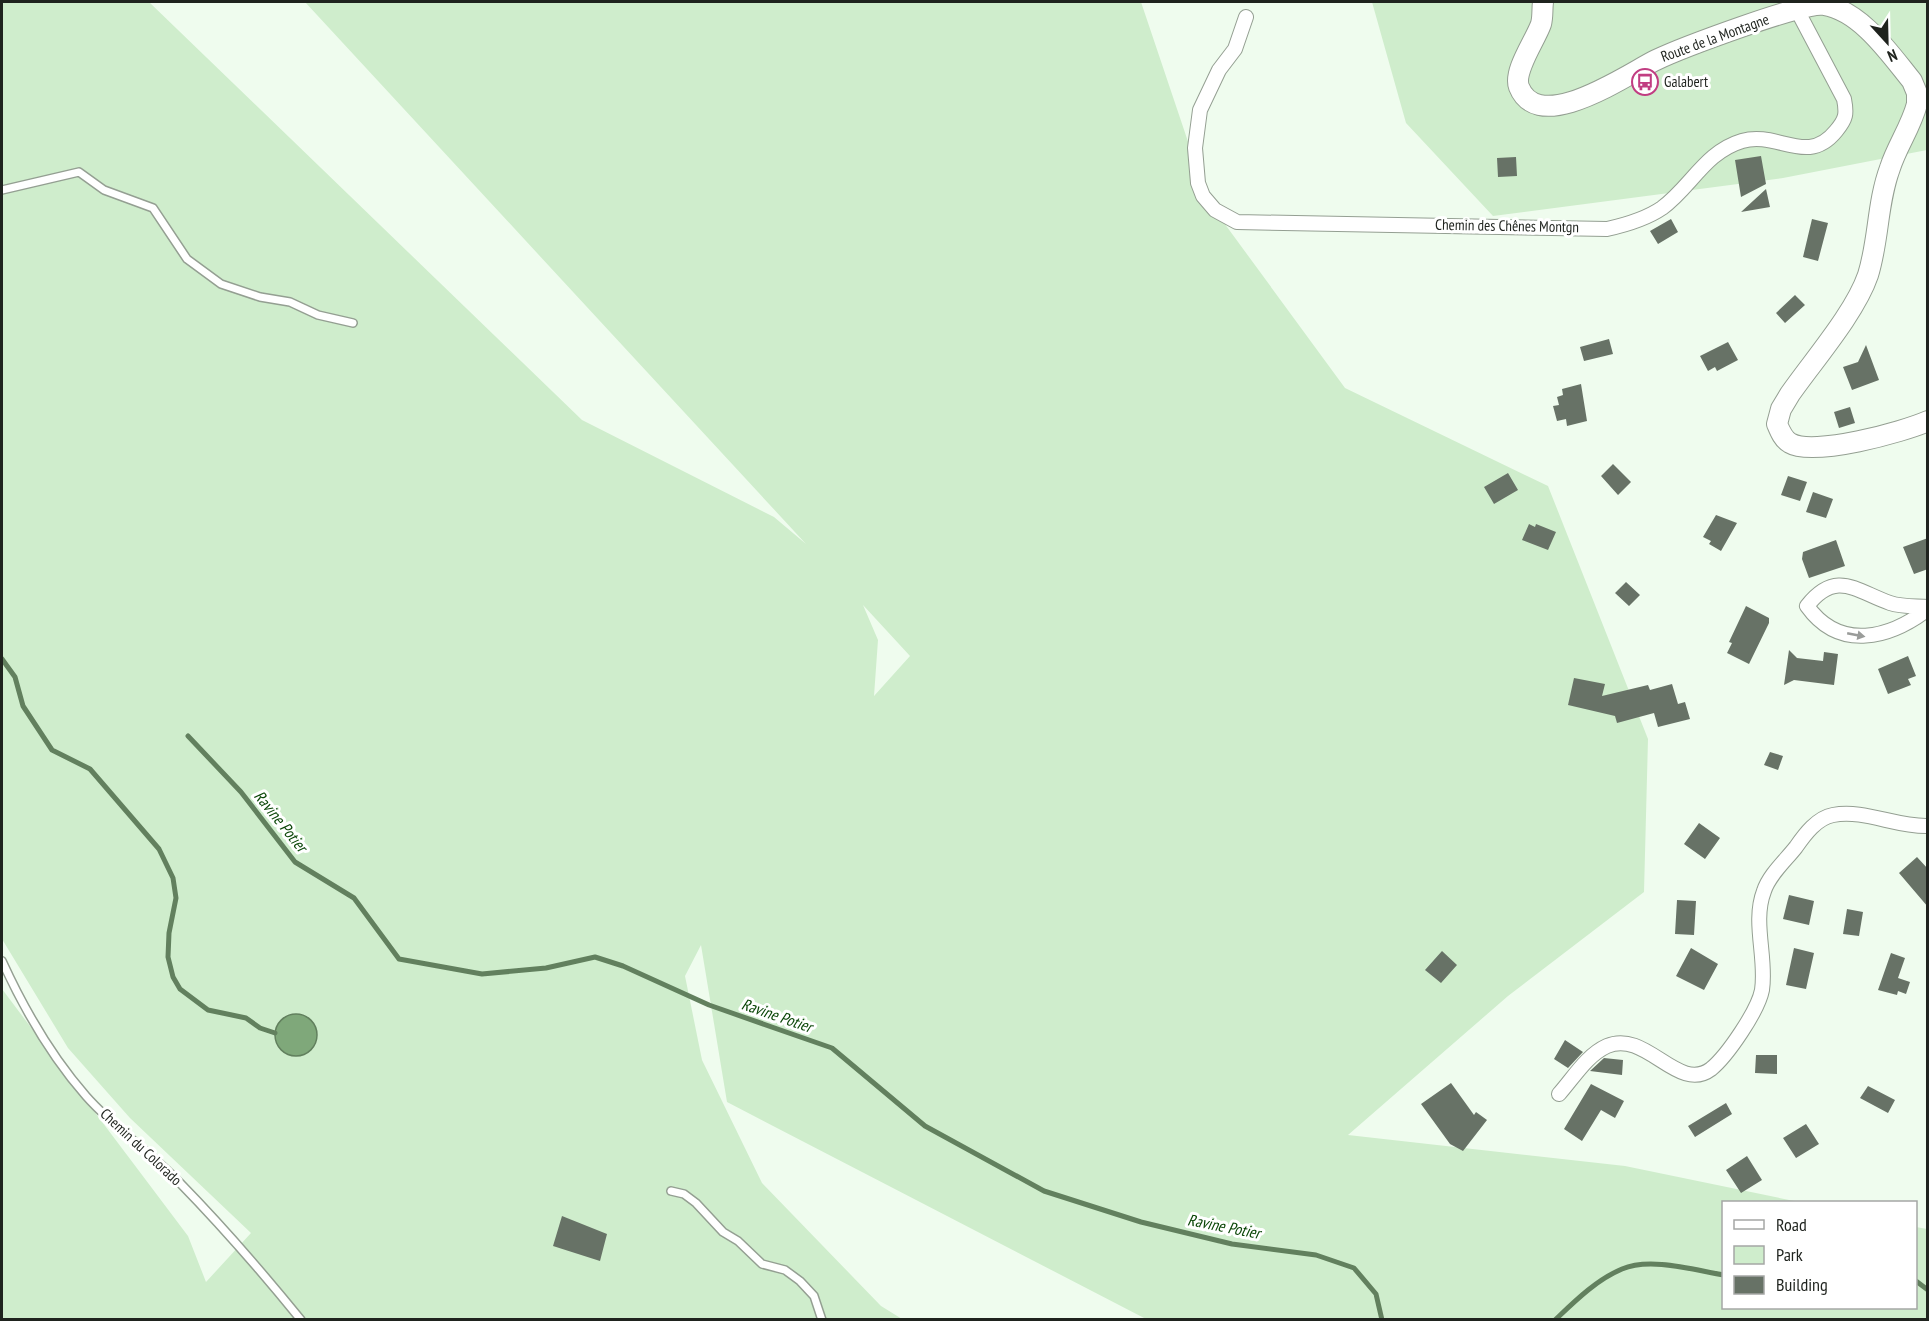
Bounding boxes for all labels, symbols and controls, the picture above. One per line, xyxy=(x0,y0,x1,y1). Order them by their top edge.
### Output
street label: Route de la Montagne xyxy=(1658,9,1771,66)
north arrow xyxy=(1857,12,1917,72)
text: N xyxy=(1885,45,1900,67)
bus stop icon: Galabert xyxy=(1630,67,1660,97)
place label: Galabert xyxy=(1664,72,1708,91)
street label: Chemin des Chênes Montgn xyxy=(1435,215,1579,236)
one-way arrow xyxy=(1847,631,1866,640)
water label: Ravine Potier xyxy=(250,786,313,858)
water label: Ravine Potier xyxy=(739,994,817,1037)
street label: Chemin du Colorado xyxy=(97,1104,186,1189)
legend xyxy=(1722,1201,1917,1309)
water label: Ravine Potier xyxy=(1186,1209,1264,1243)
text: Road xyxy=(1776,1213,1807,1236)
text: Park xyxy=(1776,1243,1803,1266)
text: Building xyxy=(1776,1273,1828,1296)

